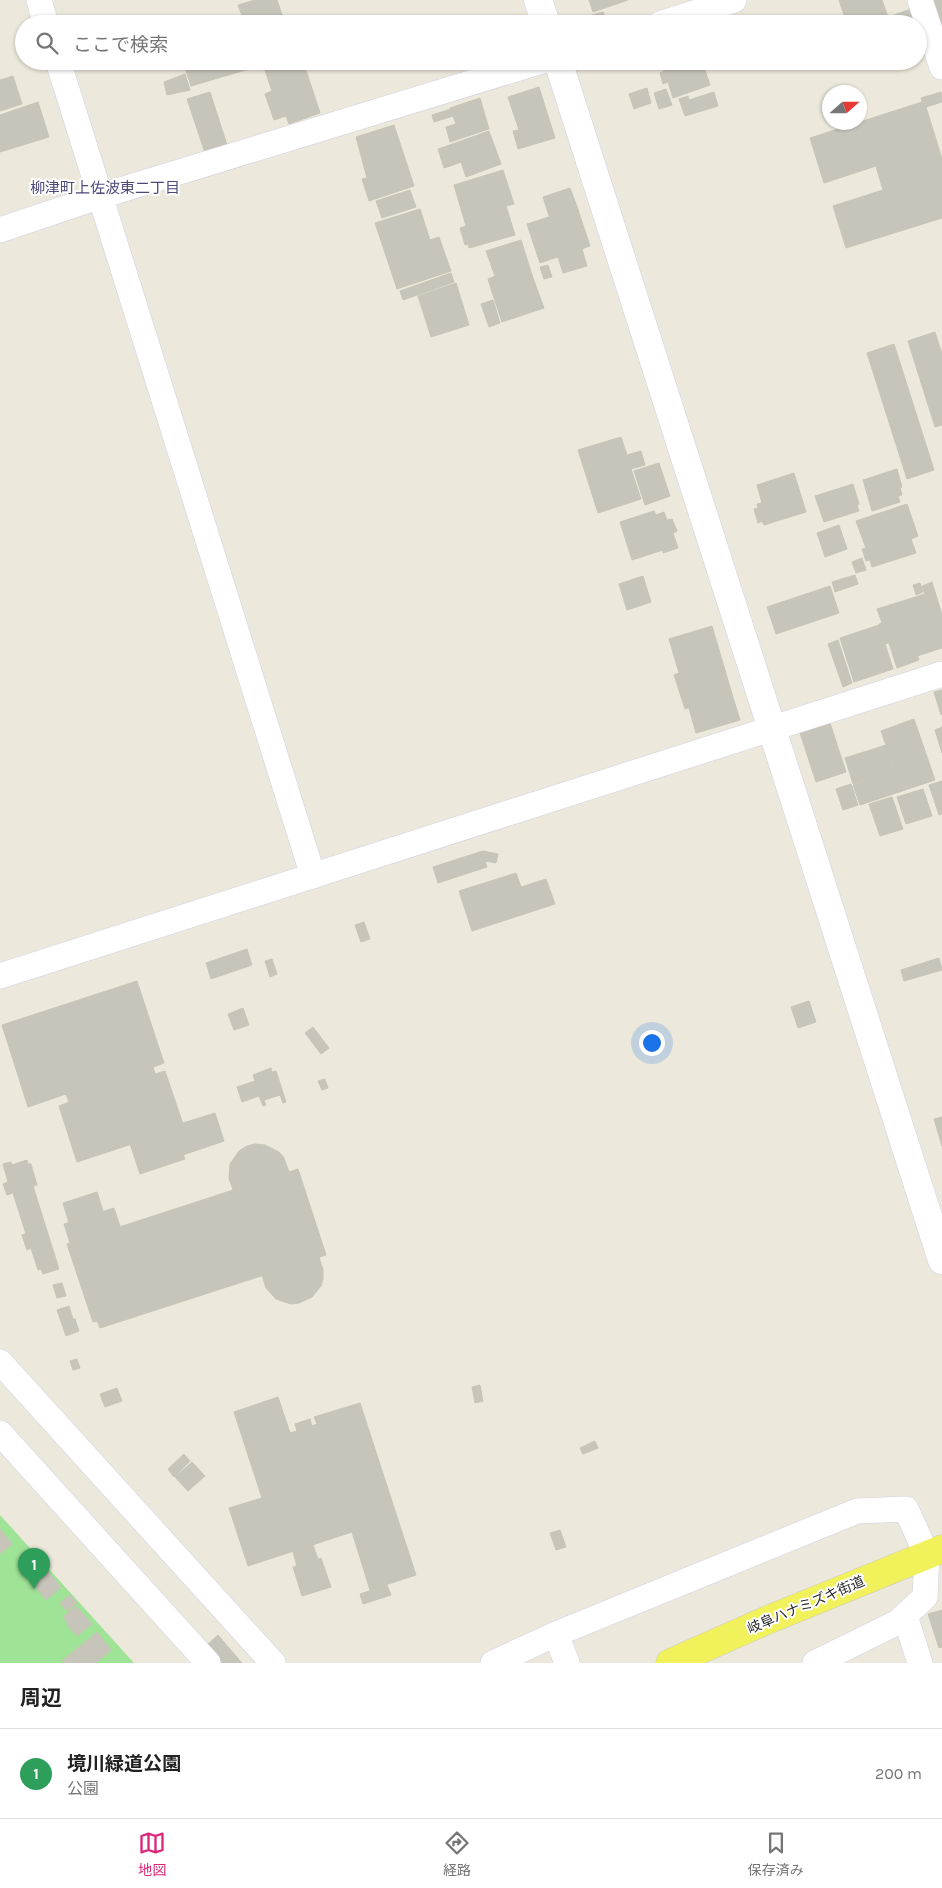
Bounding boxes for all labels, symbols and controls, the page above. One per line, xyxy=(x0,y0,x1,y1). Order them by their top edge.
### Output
search box xyxy=(15,15,927,70)
icon: search xyxy=(33,29,61,57)
text: ここで検索 xyxy=(73,34,168,56)
north arrow xyxy=(822,85,867,130)
district label: 柳津町上佐波東二丁目 xyxy=(30,179,180,197)
your location xyxy=(639,1030,665,1056)
pin: 1 xyxy=(18,1548,50,1589)
street label: 岐阜ハナミズキ街道 xyxy=(745,1573,867,1637)
text: 周辺 xyxy=(20,1686,62,1710)
text: 境川緑道公園 xyxy=(67,1753,181,1775)
text: 1 xyxy=(33,1764,39,1783)
text: 200 m xyxy=(875,1764,922,1783)
text: 公園 xyxy=(67,1779,99,1798)
tab: 地図 xyxy=(138,1829,166,1879)
tab: 経路 xyxy=(443,1829,471,1879)
tab: 保存済み xyxy=(748,1829,804,1879)

